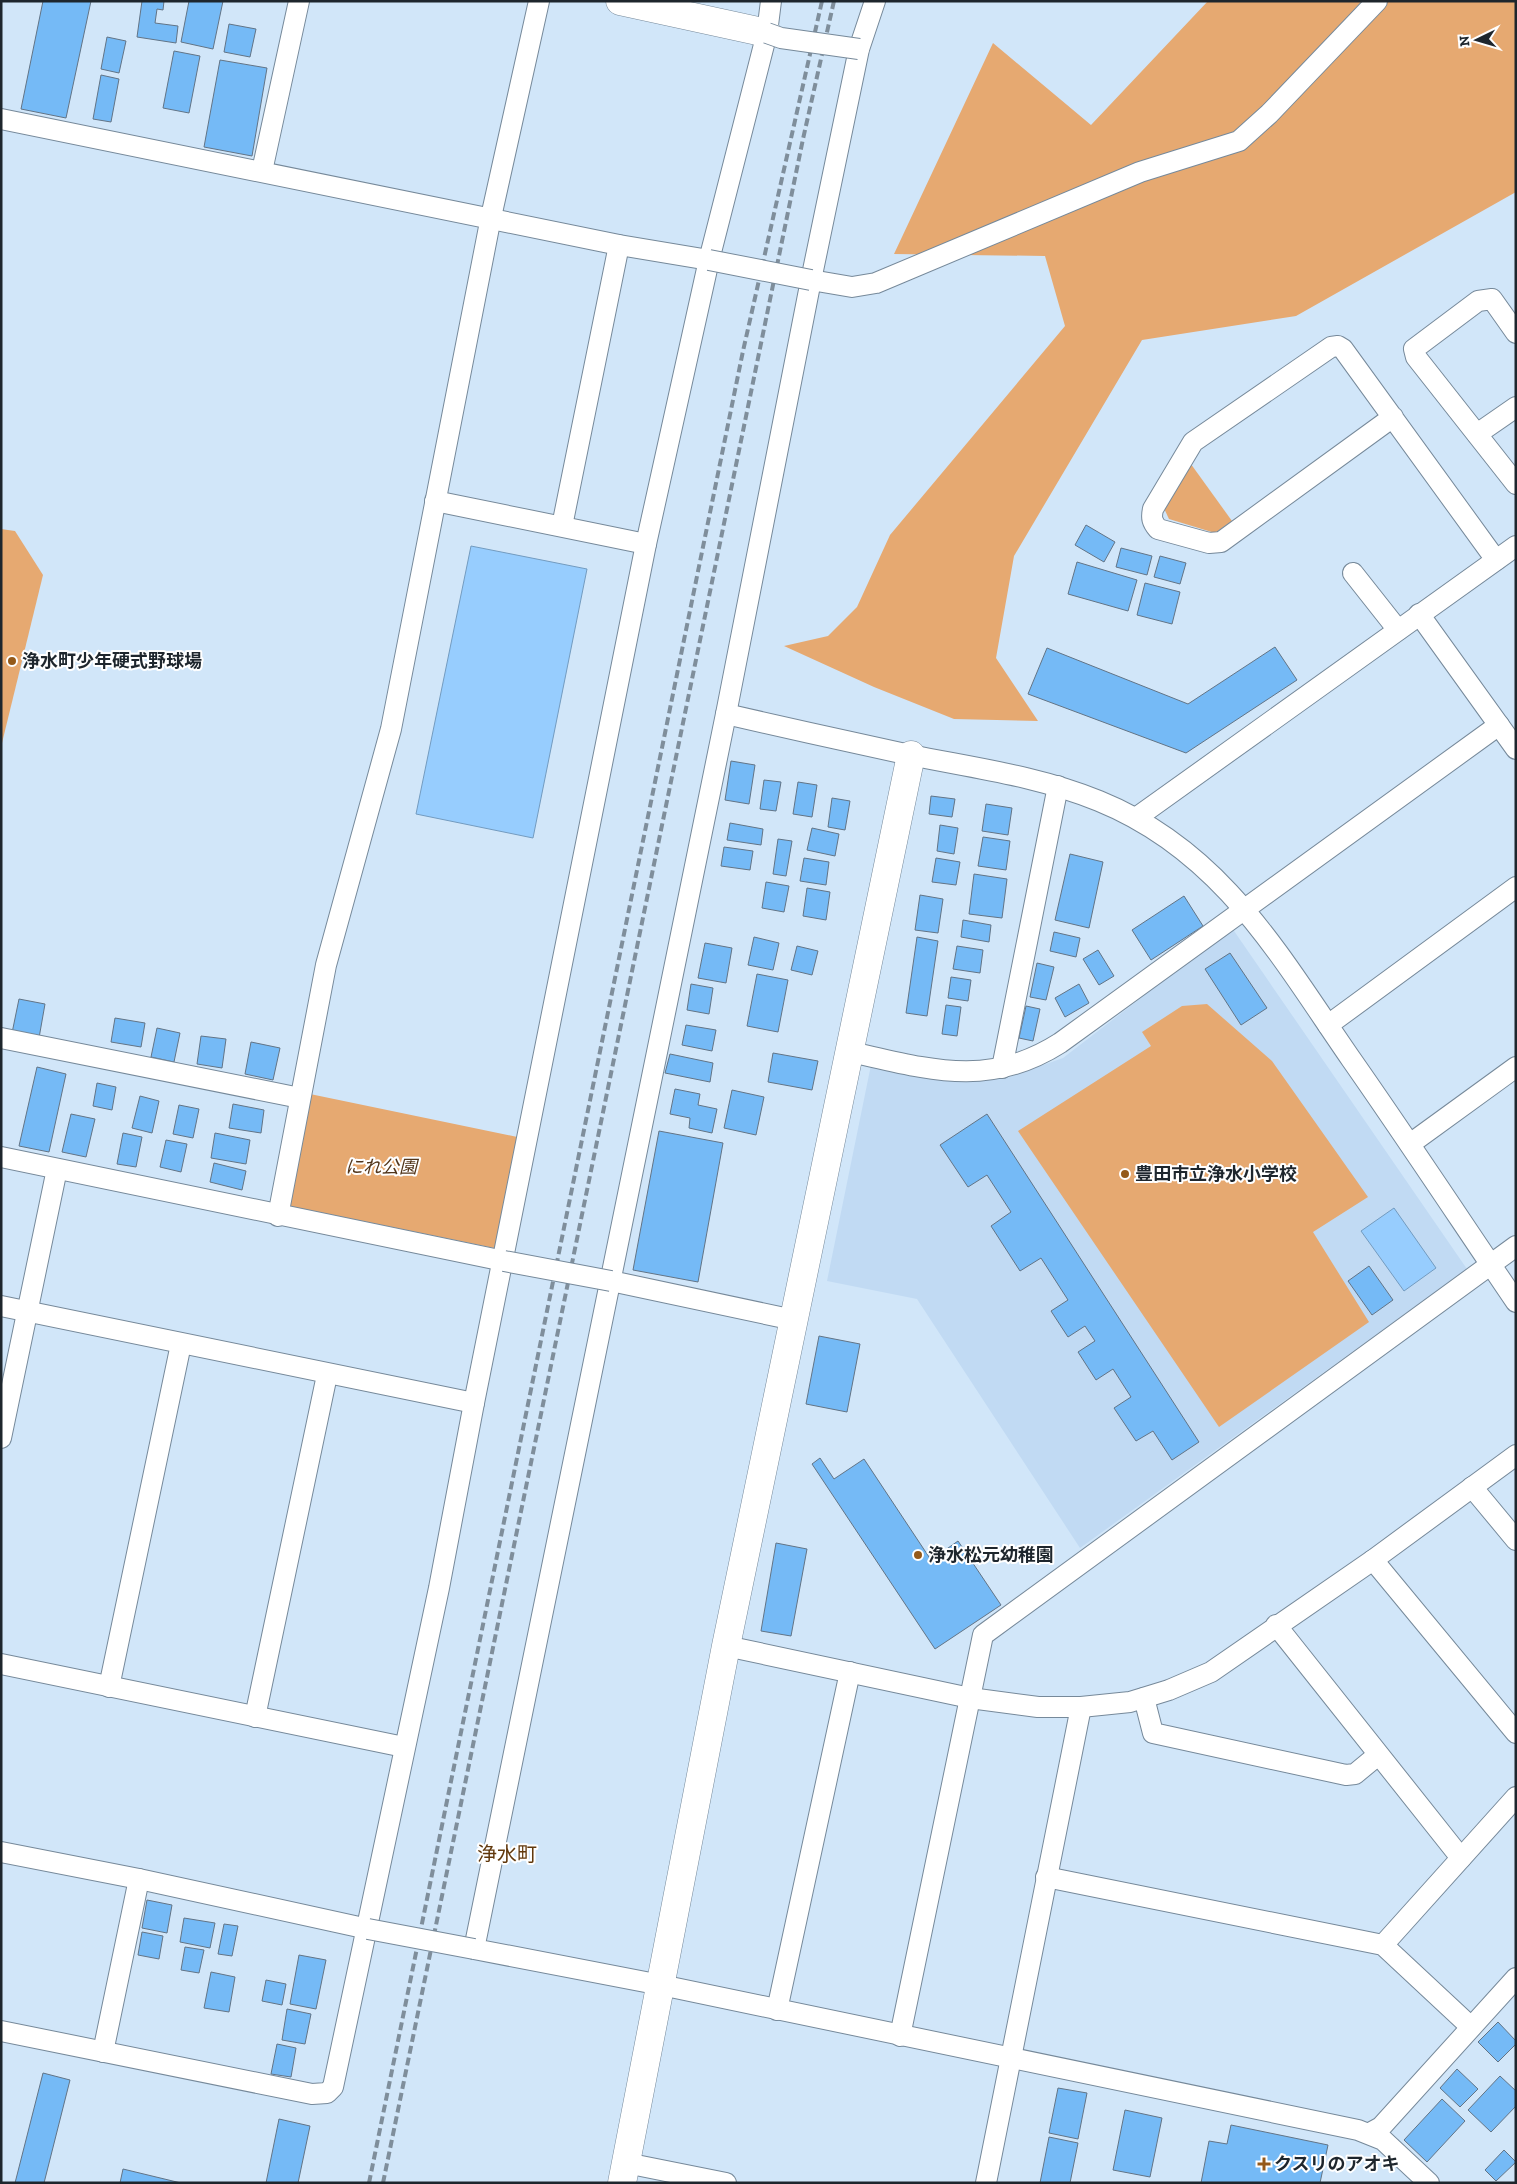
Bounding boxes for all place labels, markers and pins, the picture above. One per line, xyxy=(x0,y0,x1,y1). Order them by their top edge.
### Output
place label: 浄水町少年硬式野球場 xyxy=(22,650,202,672)
marker: 浄水町少年硬式野球場 xyxy=(6,655,18,667)
place label: 豊田市立浄水小学校 xyxy=(1135,1163,1297,1185)
marker: 豊田市立浄水小学校 xyxy=(1119,1168,1131,1180)
place label: 浄水松元幼稚園 xyxy=(928,1544,1054,1566)
marker: 浄水松元幼稚園 xyxy=(912,1549,924,1561)
place label: クスリのアオキ xyxy=(1274,2153,1399,2175)
marker: クスリのアオキ xyxy=(1258,2158,1270,2170)

